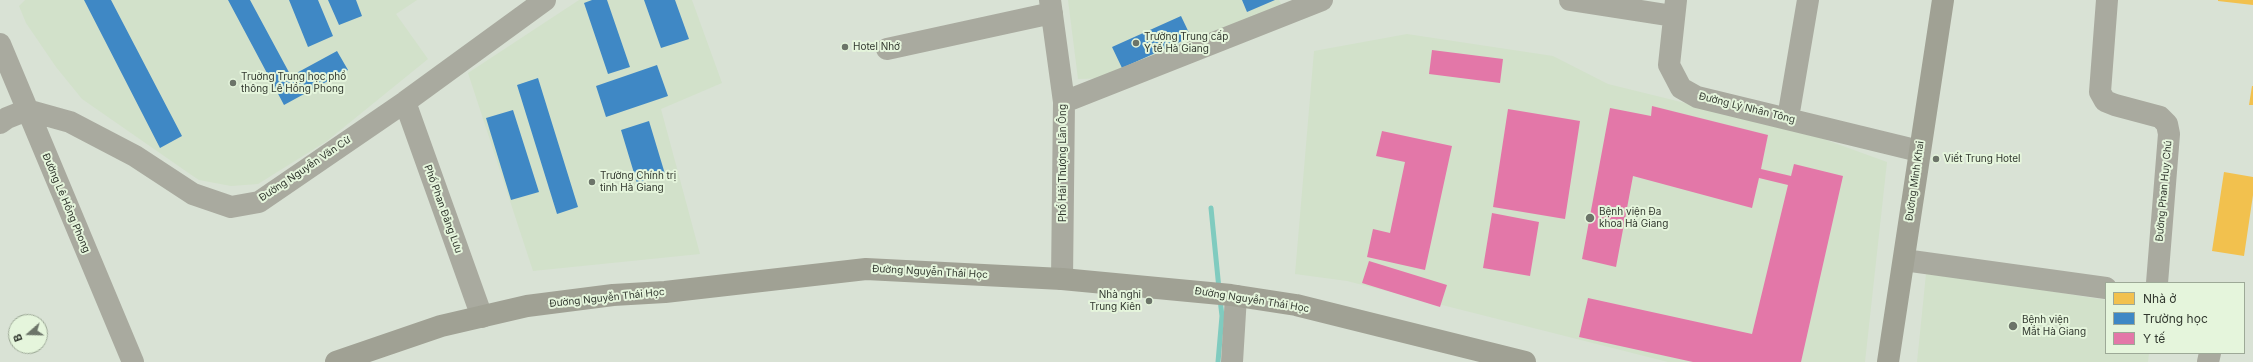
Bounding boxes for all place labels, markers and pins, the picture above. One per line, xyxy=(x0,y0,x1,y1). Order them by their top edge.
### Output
place label: Trường Trung cấp Y tế Hà Giang xyxy=(1144,31,1228,54)
marker: Trường Trung cấp Y tế Hà Giang xyxy=(1131,38,1141,48)
place label: Hotel Nhớ xyxy=(853,41,900,53)
marker: Hotel Nhớ xyxy=(840,42,850,52)
place label: Truờng Trung học phổ thông Lê Hồng Phong xyxy=(241,71,346,94)
marker: Truờng Trung học phổ thông Lê Hồng Phong xyxy=(228,78,238,88)
place label: Viết Trung Hotel xyxy=(1944,153,2021,165)
marker: Viết Trung Hotel xyxy=(1931,154,1941,164)
place label: Trường Chính trị tỉnh Hà Giang xyxy=(600,170,676,194)
marker: Trường Chính trị tỉnh Hà Giang xyxy=(587,177,597,187)
place label: Bệnh viện Đa khoa Hà Giang xyxy=(1599,206,1668,230)
marker: Bệnh viện Đa khoa Hà Giang xyxy=(1584,212,1596,224)
place label: Nhà nghỉ Trung Kiên xyxy=(1090,289,1141,312)
marker: Nhà nghỉ Trung Kiên xyxy=(1144,296,1154,306)
place label: Bệnh viện Mắt Hà Giang xyxy=(2022,314,2086,338)
marker: Bệnh viện Mắt Hà Giang xyxy=(2007,320,2019,332)

